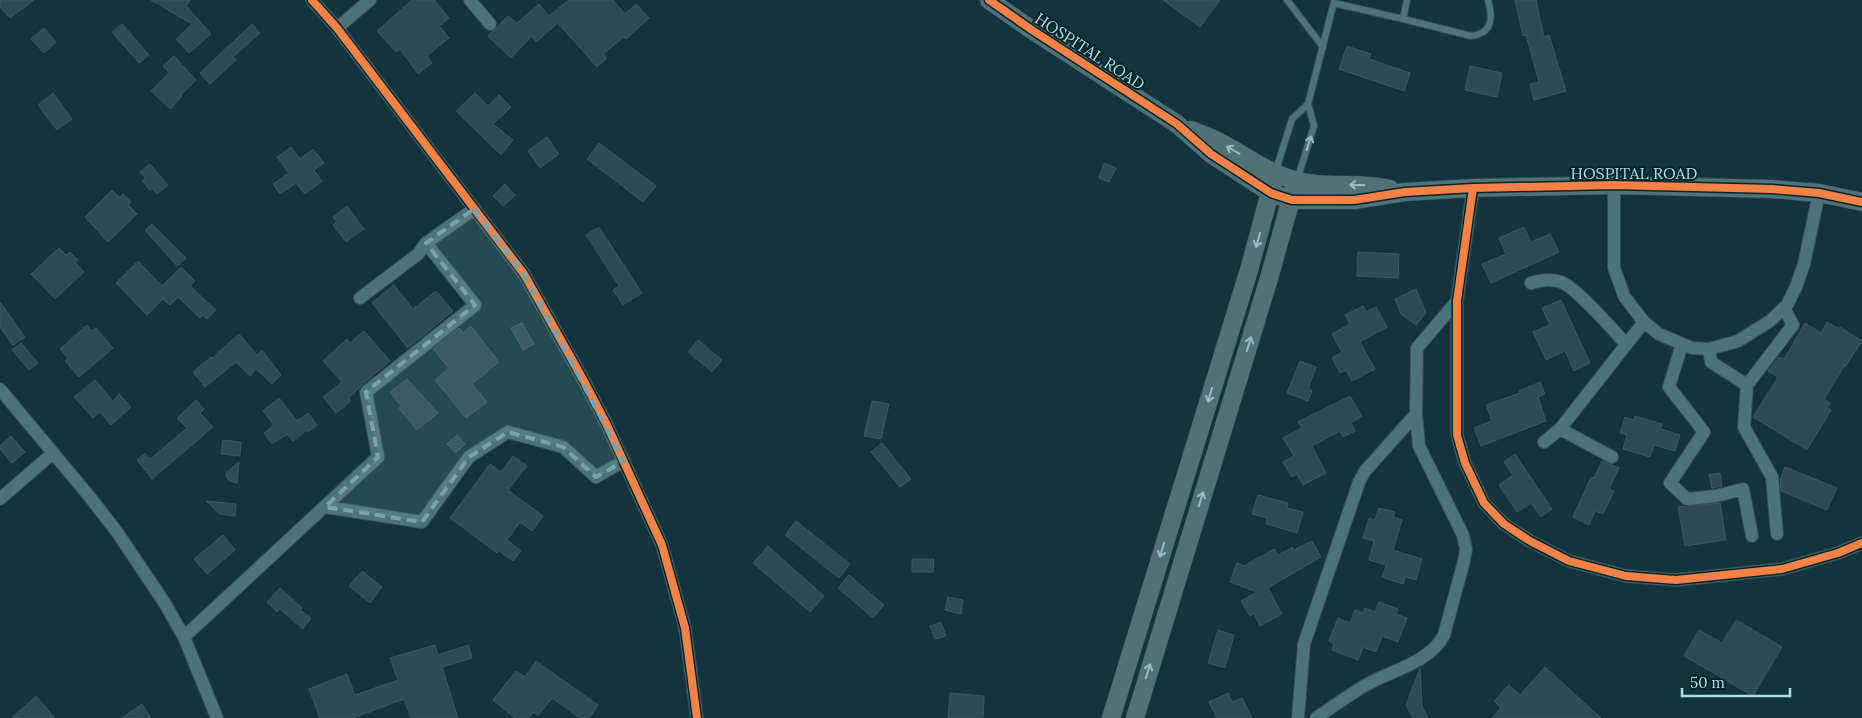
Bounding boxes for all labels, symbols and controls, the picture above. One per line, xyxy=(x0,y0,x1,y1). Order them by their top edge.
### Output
street label: HOSPITAL ROAD xyxy=(1031,8,1149,94)
one-way arrow xyxy=(1304,135,1314,151)
one-way arrow xyxy=(1226,144,1241,154)
street label: HOSPITAL ROAD xyxy=(1571,163,1698,183)
one-way arrow xyxy=(1349,180,1366,190)
one-way arrow xyxy=(1253,231,1262,247)
one-way arrow xyxy=(1244,336,1254,352)
one-way arrow xyxy=(1205,387,1215,403)
one-way arrow xyxy=(1196,491,1206,507)
one-way arrow xyxy=(1157,542,1166,558)
one-way arrow xyxy=(1144,664,1154,680)
scale bar xyxy=(1682,666,1790,698)
text: 50 m xyxy=(1690,673,1725,692)

